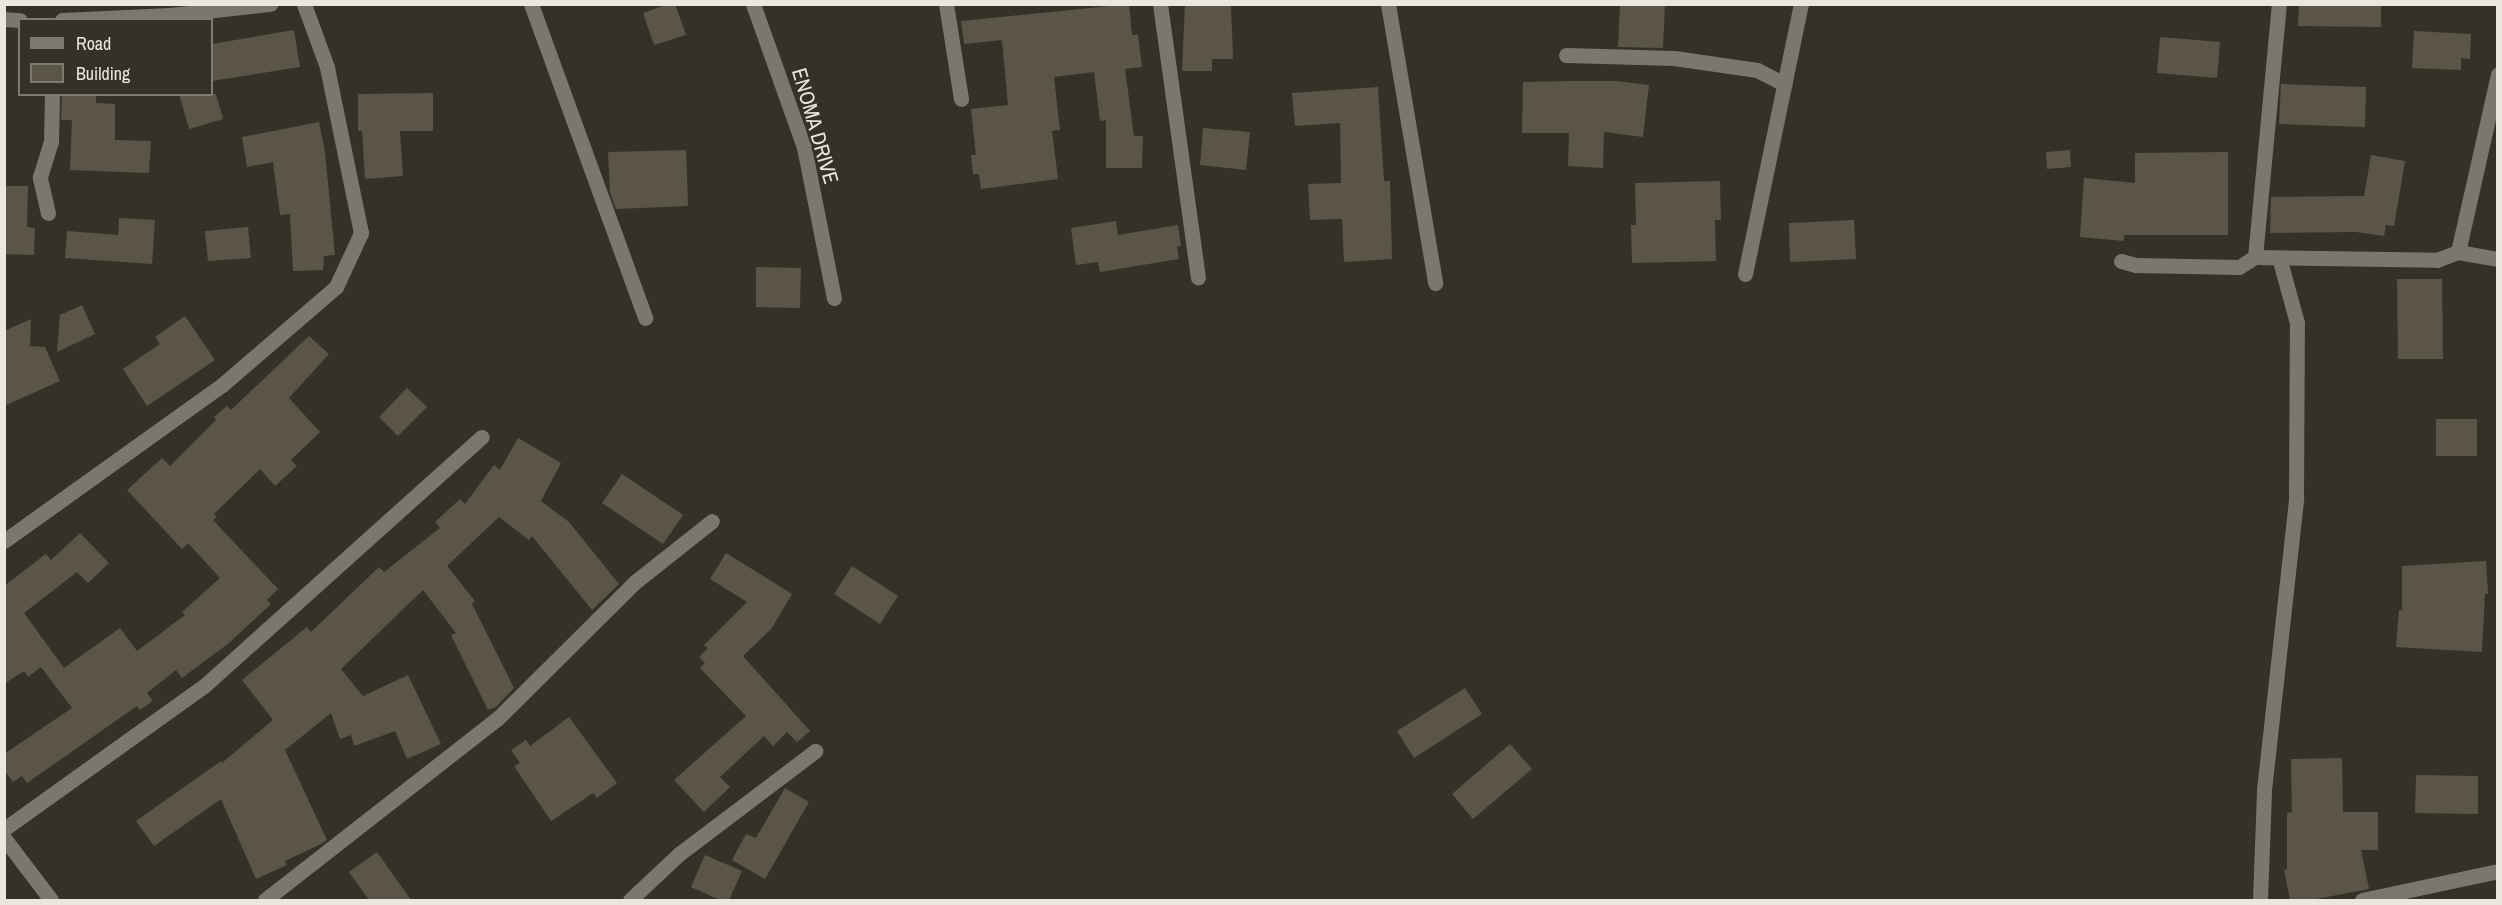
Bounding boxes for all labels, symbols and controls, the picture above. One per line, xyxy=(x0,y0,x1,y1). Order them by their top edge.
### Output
legend xyxy=(18,18,213,96)
text: Road xyxy=(76,31,111,56)
text: Building xyxy=(76,61,130,86)
street label: ENOMA DRIVE xyxy=(786,65,844,187)

